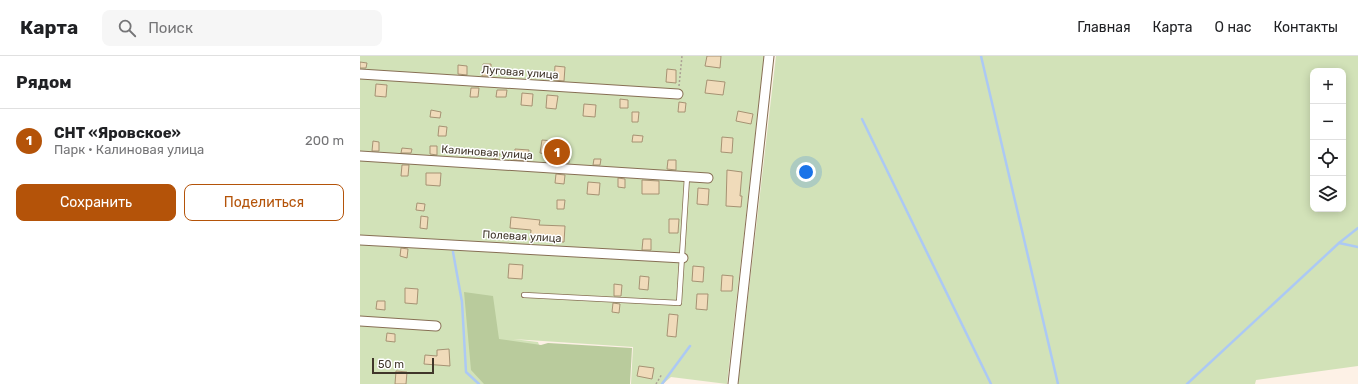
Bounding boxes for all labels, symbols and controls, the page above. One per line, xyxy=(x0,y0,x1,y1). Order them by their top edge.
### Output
search box xyxy=(102,10,382,46)
text: Карта xyxy=(20,16,78,39)
icon: search xyxy=(116,17,138,39)
text: Поиск xyxy=(148,19,193,37)
text: Главная xyxy=(1077,19,1131,36)
text: Карта xyxy=(1153,19,1193,36)
text: О нас xyxy=(1215,19,1251,36)
text: Контакты xyxy=(1273,19,1338,36)
street label: Луговая улица xyxy=(481,63,559,82)
map controls xyxy=(1310,68,1346,212)
button: + xyxy=(1310,68,1346,104)
text: Рядом xyxy=(16,72,72,92)
button: − xyxy=(1310,104,1346,140)
text: СНТ «Яровское» xyxy=(54,124,181,142)
text: 1 xyxy=(26,133,32,148)
text: 200 m xyxy=(305,133,344,148)
pin: 1 xyxy=(544,137,570,167)
button: locate xyxy=(1310,140,1346,176)
text: Парк · Калиновая улица xyxy=(54,142,204,157)
street label: Калиновая улица xyxy=(441,143,533,162)
your location xyxy=(796,162,816,182)
button: layers xyxy=(1310,176,1346,212)
button: Сохранить xyxy=(16,184,176,221)
button: Поделиться xyxy=(184,184,344,221)
street label: Полевая улица xyxy=(482,228,562,245)
scale bar xyxy=(372,356,434,375)
text: 50 m xyxy=(378,358,404,371)

